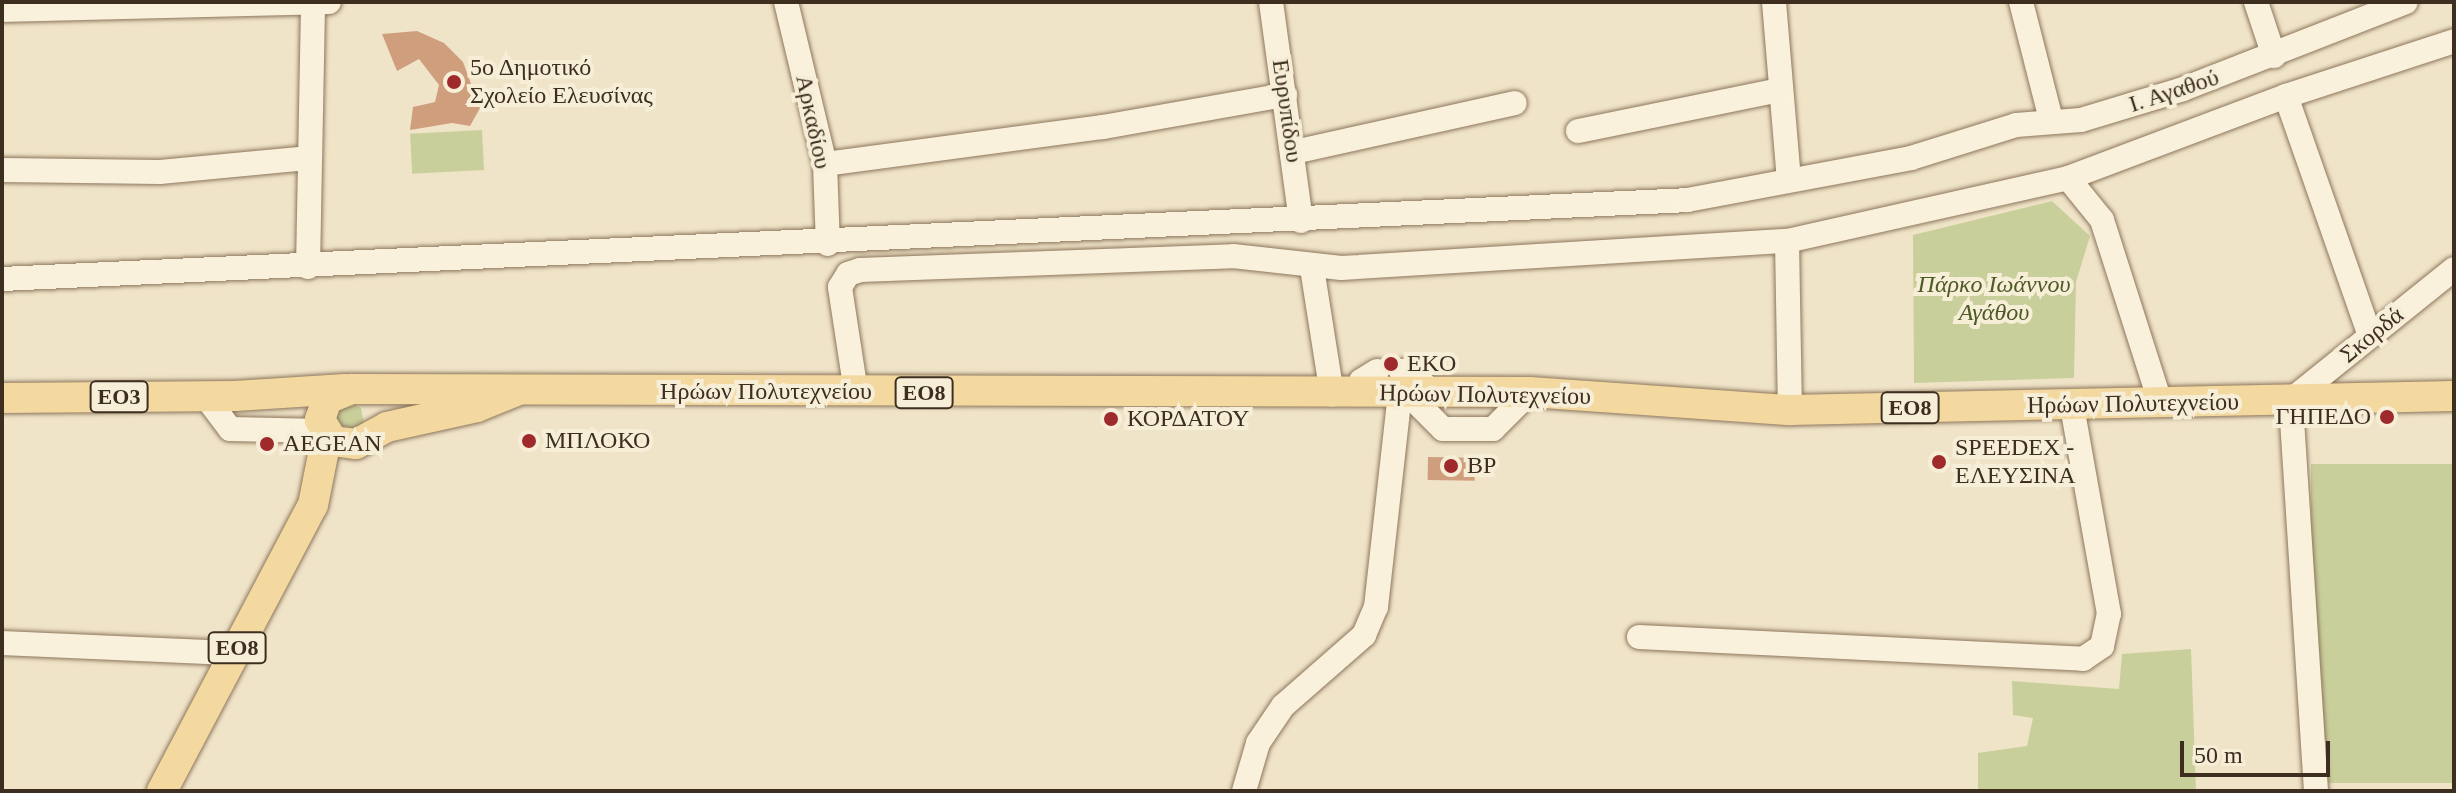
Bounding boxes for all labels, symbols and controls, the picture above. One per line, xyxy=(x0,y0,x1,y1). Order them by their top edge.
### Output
place label: 5ο Δημοτικό Σχολείο Ελευσίνας xyxy=(470,54,653,110)
street label: Ευρυπίδου xyxy=(1265,57,1309,165)
street label: Ι. Αγαθού xyxy=(2125,63,2223,119)
street label: Αρκαδίου xyxy=(789,72,837,172)
marker: 5ο Δημοτικό Σχολείο Ελευσίνας xyxy=(445,73,463,91)
park label: Πάρκο Ιωάννου Αγάθου xyxy=(1918,271,2070,327)
street label: Σκορδά xyxy=(2334,301,2410,369)
place label: EKO xyxy=(1407,350,1456,378)
marker: EKO xyxy=(1382,355,1400,373)
road number: ΕΟ8 xyxy=(894,375,954,411)
street label: Ηρώων Πολυτεχνείου xyxy=(660,378,872,406)
road number: ΕΟ3 xyxy=(89,379,149,415)
street label: Ηρώων Πολυτεχνείου xyxy=(1379,379,1591,411)
street label: Ηρώων Πολυτεχνείου xyxy=(2027,388,2239,420)
road number: ΕΟ8 xyxy=(1880,390,1940,426)
place label: ΓΗΠΕΔΟ xyxy=(2275,403,2371,431)
place label: ΚΟΡΔΑΤΟΥ xyxy=(1127,405,1249,433)
marker: ΓΗΠΕΔΟ xyxy=(2378,408,2396,426)
marker: ΚΟΡΔΑΤΟΥ xyxy=(1102,410,1120,428)
place label: ΜΠΛΟΚΟ xyxy=(545,427,650,455)
place label: AEGEAN xyxy=(283,430,382,458)
marker: ΜΠΛΟΚΟ xyxy=(520,432,538,450)
place label: SPEEDEX - ΕΛΕΥΣΙΝΑ xyxy=(1955,434,2076,490)
marker: AEGEAN xyxy=(258,435,276,453)
place label: BP xyxy=(1467,452,1496,480)
marker: SPEEDEX - ΕΛΕΥΣΙΝΑ xyxy=(1930,453,1948,471)
marker: BP xyxy=(1442,457,1460,475)
road number: ΕΟ8 xyxy=(207,630,267,666)
scale bar xyxy=(2184,725,2334,775)
text: 50 m xyxy=(2194,742,2243,768)

